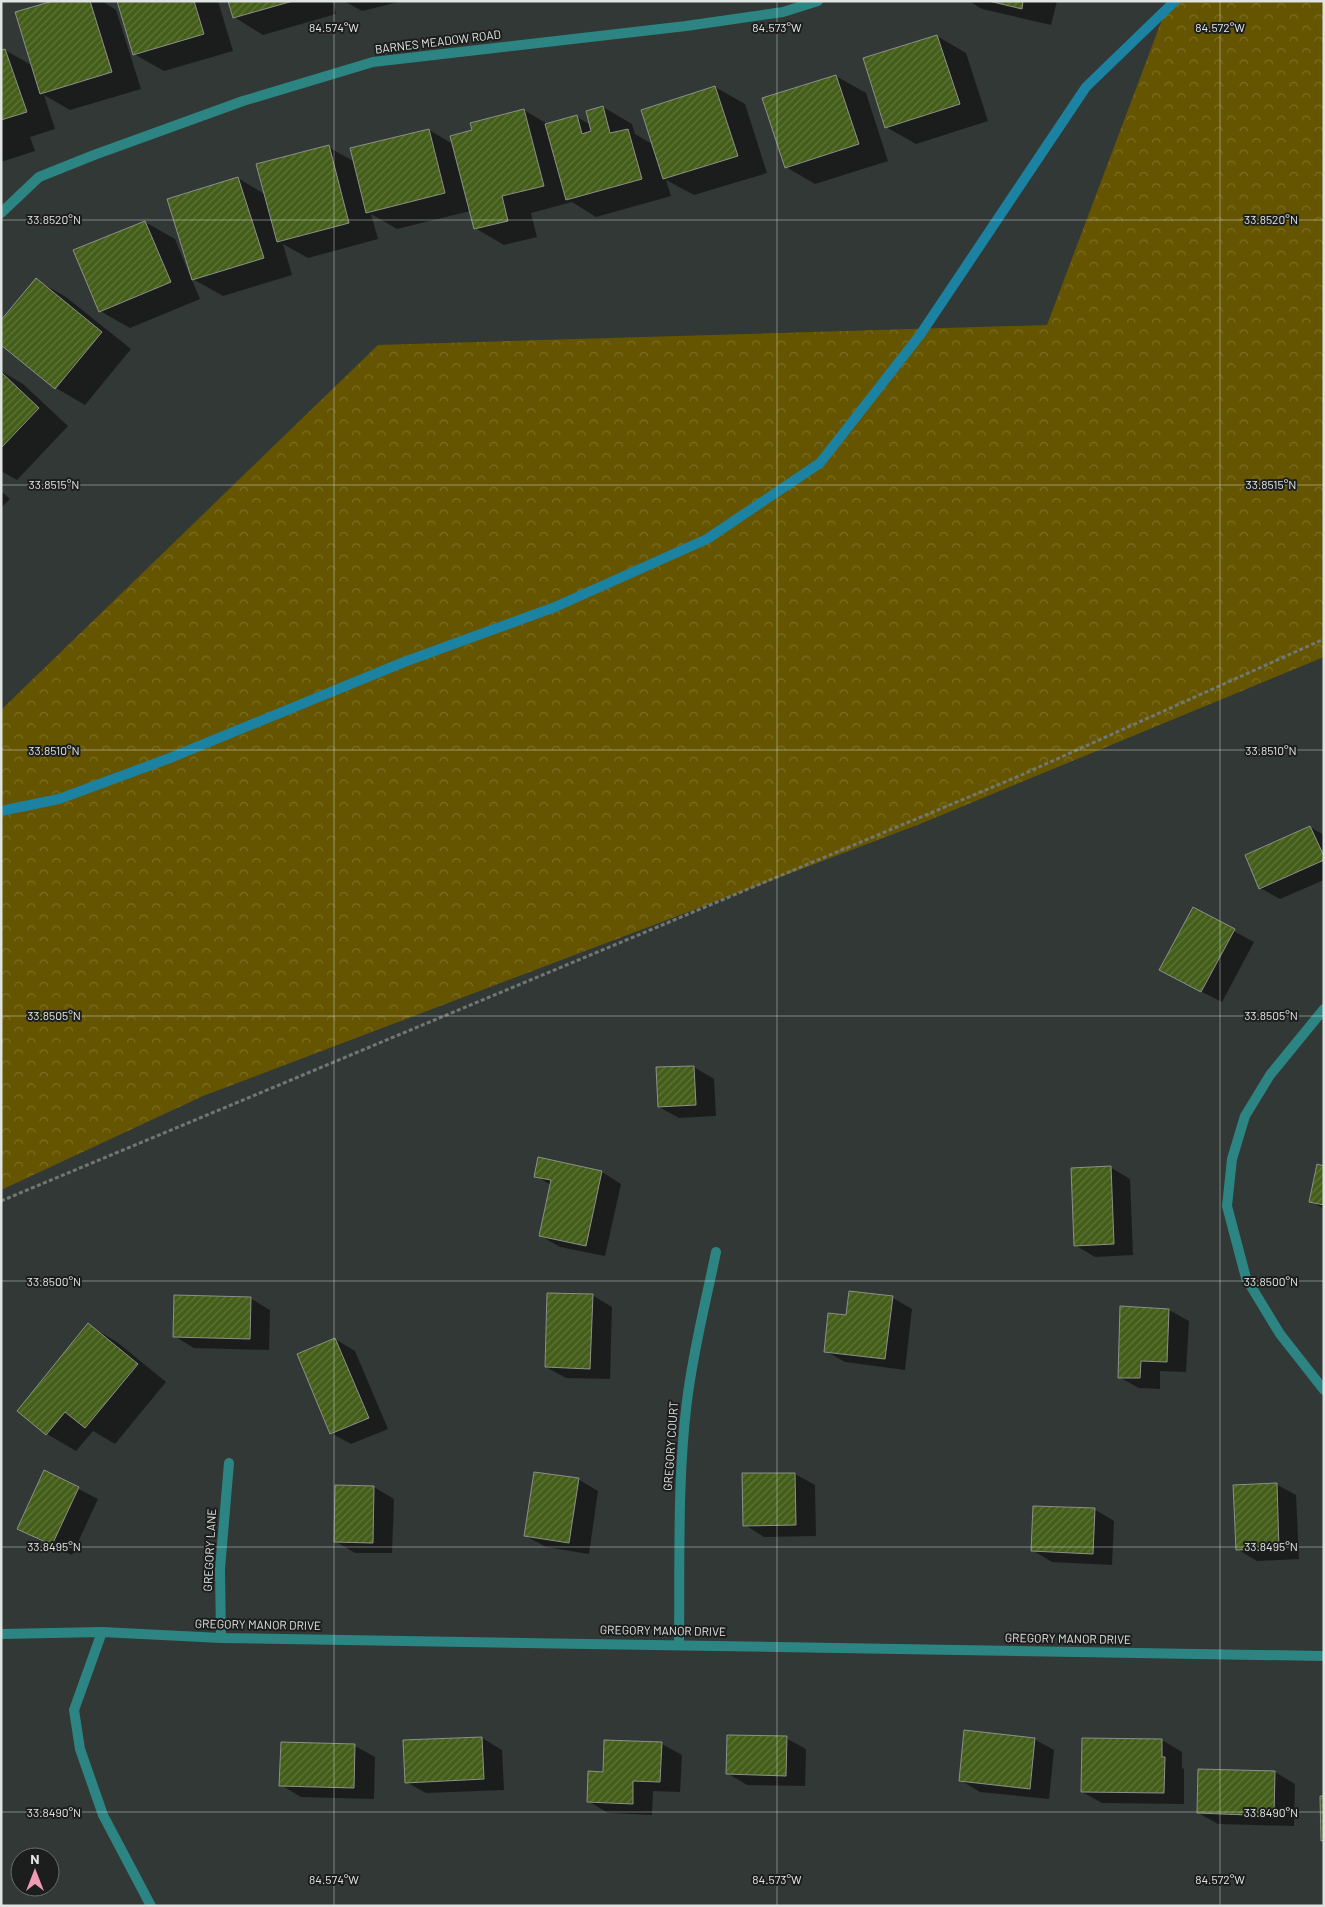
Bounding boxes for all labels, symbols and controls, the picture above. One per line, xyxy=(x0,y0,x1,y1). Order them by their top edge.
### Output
text: 84.574°W xyxy=(309,20,359,34)
text: 84.573°W xyxy=(752,20,802,34)
text: 84.572°W xyxy=(1195,20,1245,34)
street label: BARNES MEADOW ROAD xyxy=(374,26,502,56)
text: 33.8520°N xyxy=(27,212,81,226)
text: 33.8520°N xyxy=(1244,212,1298,226)
text: 33.8515°N xyxy=(29,477,79,491)
text: 33.8515°N xyxy=(1246,477,1296,491)
text: 33.8510°N xyxy=(28,743,80,757)
text: 33.8510°N xyxy=(1245,743,1297,757)
text: 33.8505°N xyxy=(27,1008,81,1022)
text: 33.8505°N xyxy=(1244,1008,1298,1022)
text: 33.8500°N xyxy=(27,1274,81,1288)
text: 33.8500°N xyxy=(1244,1274,1298,1288)
street label: GREGORY COURT xyxy=(660,1400,680,1491)
street label: GREGORY LANE xyxy=(200,1508,218,1592)
text: 33.8495°N xyxy=(27,1539,81,1553)
text: 33.8495°N xyxy=(1244,1539,1298,1553)
street label: GREGORY MANOR DRIVE xyxy=(195,1616,321,1632)
street label: GREGORY MANOR DRIVE xyxy=(600,1622,726,1638)
street label: GREGORY MANOR DRIVE xyxy=(1005,1630,1131,1646)
text: 33.8490°N xyxy=(27,1805,81,1819)
text: 33.8490°N xyxy=(1244,1805,1298,1819)
north arrow xyxy=(10,1847,60,1897)
text: N xyxy=(30,1850,40,1867)
text: 84.574°W xyxy=(309,1872,359,1886)
text: 84.573°W xyxy=(752,1872,802,1886)
text: 84.572°W xyxy=(1195,1872,1245,1886)

